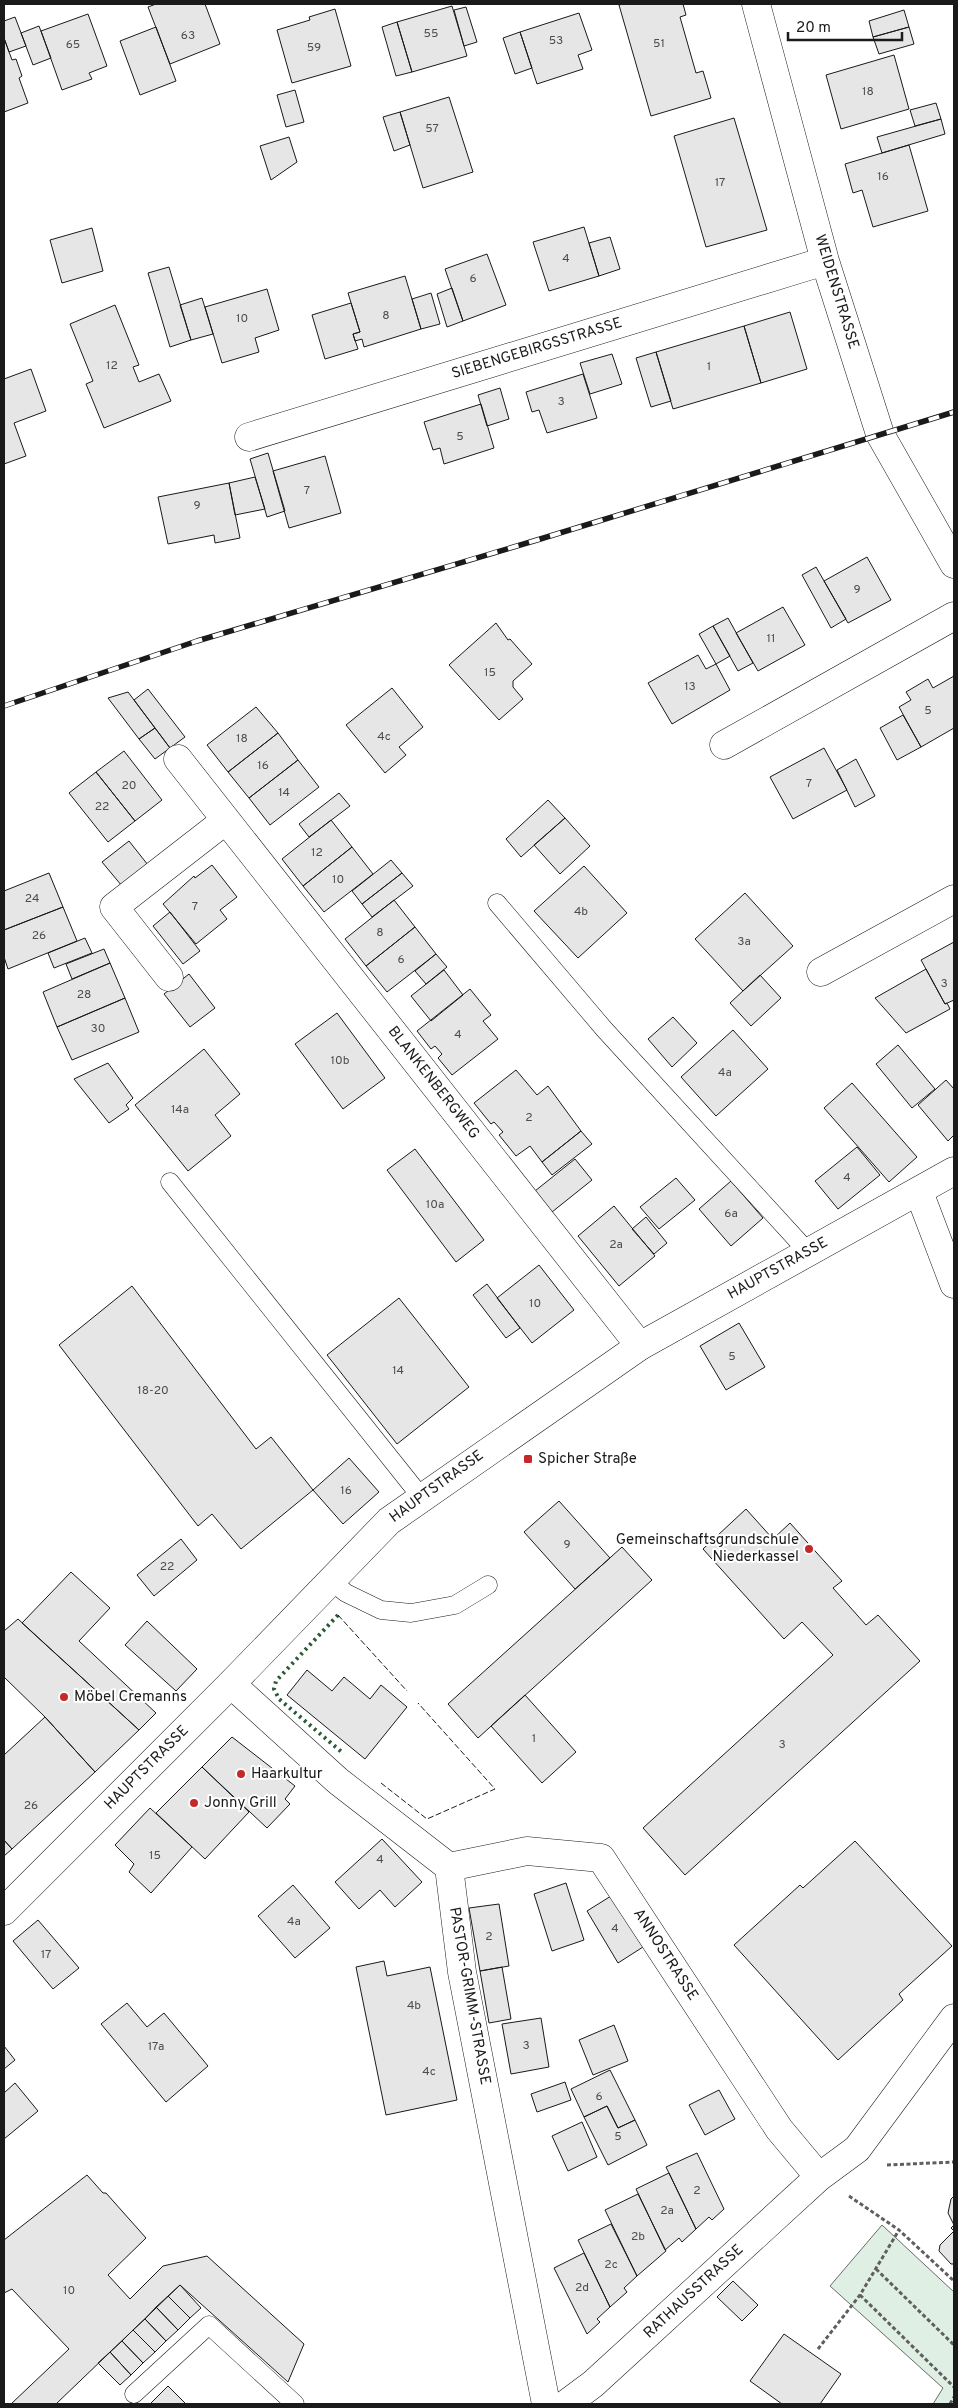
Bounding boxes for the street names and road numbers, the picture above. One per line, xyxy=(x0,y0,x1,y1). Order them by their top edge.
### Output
street label: WEIDENSTRASSE xyxy=(810,232,862,352)
street label: SIEBENGEBIRGSSTRASSE xyxy=(449,314,625,384)
street label: BLANKENBERGWEG xyxy=(383,1023,483,1143)
street label: HAUPTSTRASSE xyxy=(725,1234,831,1304)
street label: HAUPTSTRASSE xyxy=(386,1446,488,1528)
street label: HAUPTSTRASSE xyxy=(101,1722,193,1814)
street label: ANNOSTRASSE xyxy=(628,1905,702,2005)
street label: PASTOR-GRIMM-STRASSE xyxy=(444,1906,494,2086)
street label: RATHAUSSTRASSE xyxy=(640,2241,748,2343)

